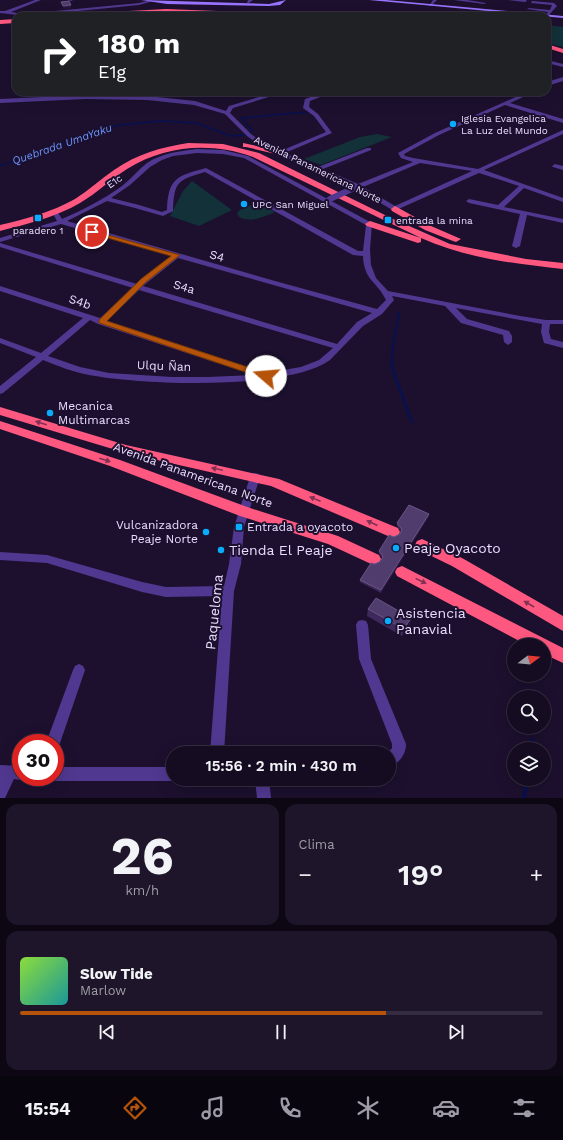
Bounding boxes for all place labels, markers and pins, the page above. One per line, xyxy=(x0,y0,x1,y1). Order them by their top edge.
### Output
place label: Iglesia Evangelica La Luz del Mundo xyxy=(461,113,548,136)
marker: Iglesia Evangelica La Luz del Mundo xyxy=(448,119,458,129)
marker: UPC San Miguel xyxy=(239,199,249,209)
place label: UPC San Miguel xyxy=(252,199,329,210)
marker: paradero 1 xyxy=(33,213,43,223)
pin xyxy=(75,215,109,249)
marker: entrada la mina xyxy=(383,215,393,225)
place label: entrada la mina xyxy=(396,215,473,226)
place label: paradero 1 xyxy=(13,225,63,236)
place label: Mecanica Multimarcas xyxy=(58,399,130,427)
marker: Mecanica Multimarcas xyxy=(45,408,55,418)
place label: Vulcanizadora Peaje Norte xyxy=(116,518,198,546)
place label: Entrada a oyacoto xyxy=(247,520,353,534)
marker: Entrada a oyacoto xyxy=(234,522,244,532)
marker: Vulcanizadora Peaje Norte xyxy=(201,527,211,537)
place label: Peaje Oyacoto xyxy=(404,540,501,556)
place label: Tienda El Peaje xyxy=(229,542,333,558)
marker: Peaje Oyacoto xyxy=(391,543,401,553)
marker: Tienda El Peaje xyxy=(216,545,226,555)
place label: Asistencia Panavial xyxy=(396,605,466,637)
marker: Asistencia Panavial xyxy=(383,616,393,626)

